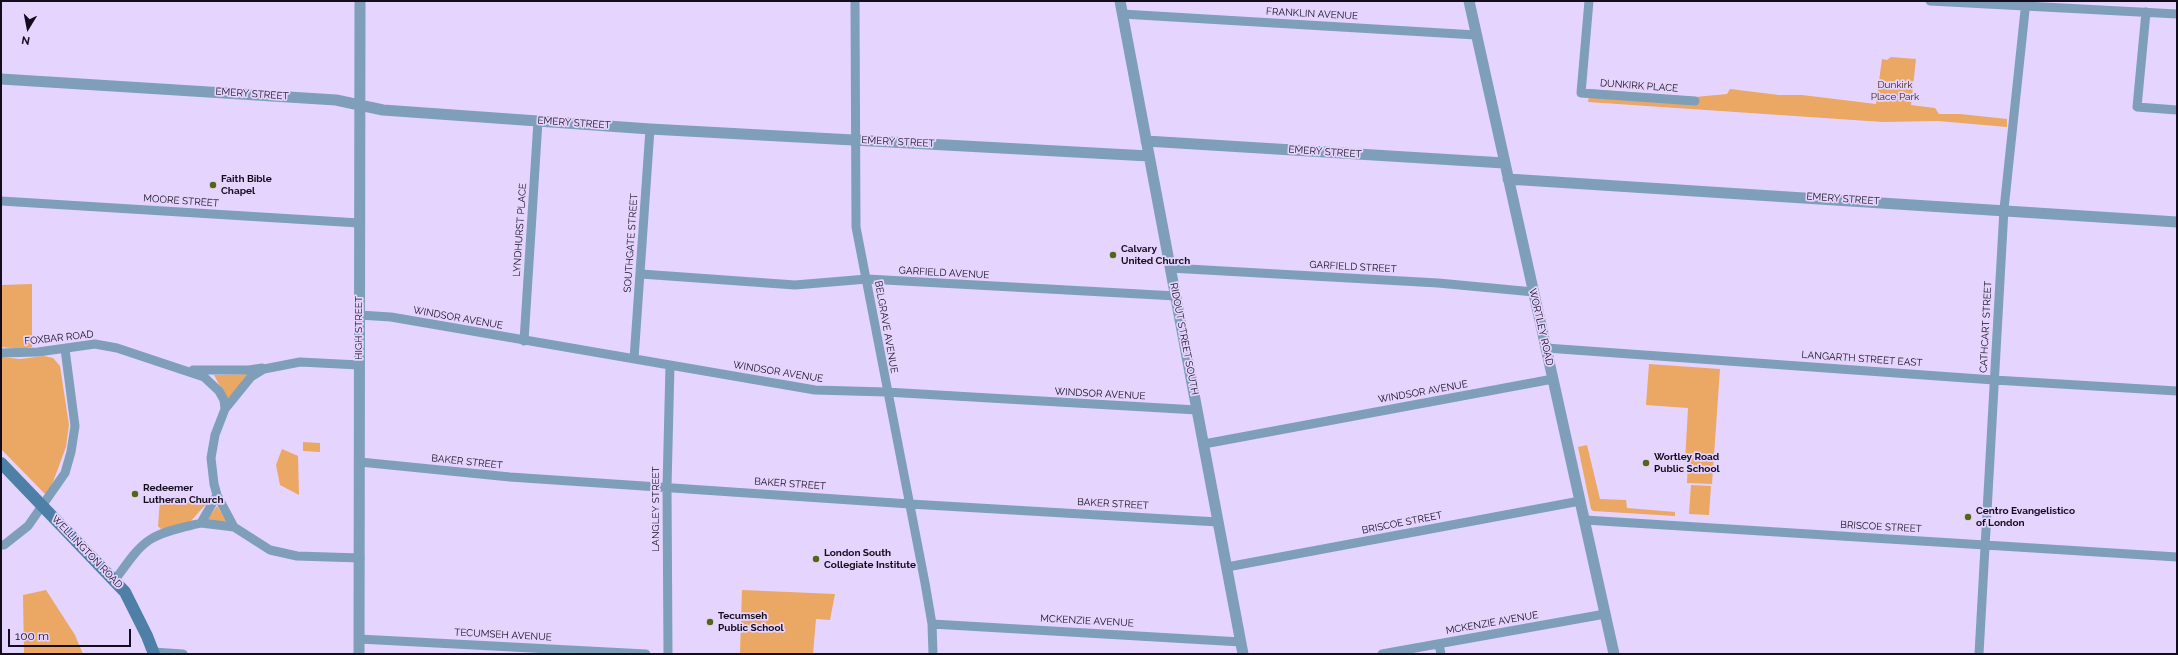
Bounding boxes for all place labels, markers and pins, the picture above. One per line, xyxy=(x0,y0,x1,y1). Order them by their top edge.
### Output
place label: Faith Bible Chapel xyxy=(221,173,272,196)
marker: Faith Bible Chapel xyxy=(208,180,218,190)
place label: Calvary United Church xyxy=(1121,243,1190,266)
marker: Calvary United Church xyxy=(1108,250,1118,260)
place label: Wortley Road Public School xyxy=(1654,451,1720,474)
marker: Wortley Road Public School xyxy=(1641,458,1651,468)
place label: Redeemer Lutheran Church xyxy=(143,482,223,506)
marker: Redeemer Lutheran Church xyxy=(130,489,140,499)
place label: Centro Evangelistico of London xyxy=(1976,505,2075,528)
marker: Centro Evangelistico of London xyxy=(1963,512,1973,522)
place label: London South Collegiate Institute xyxy=(824,547,916,570)
marker: London South Collegiate Institute xyxy=(811,554,821,564)
place label: Tecumseh Public School xyxy=(718,610,784,634)
marker: Tecumseh Public School xyxy=(705,617,715,627)

